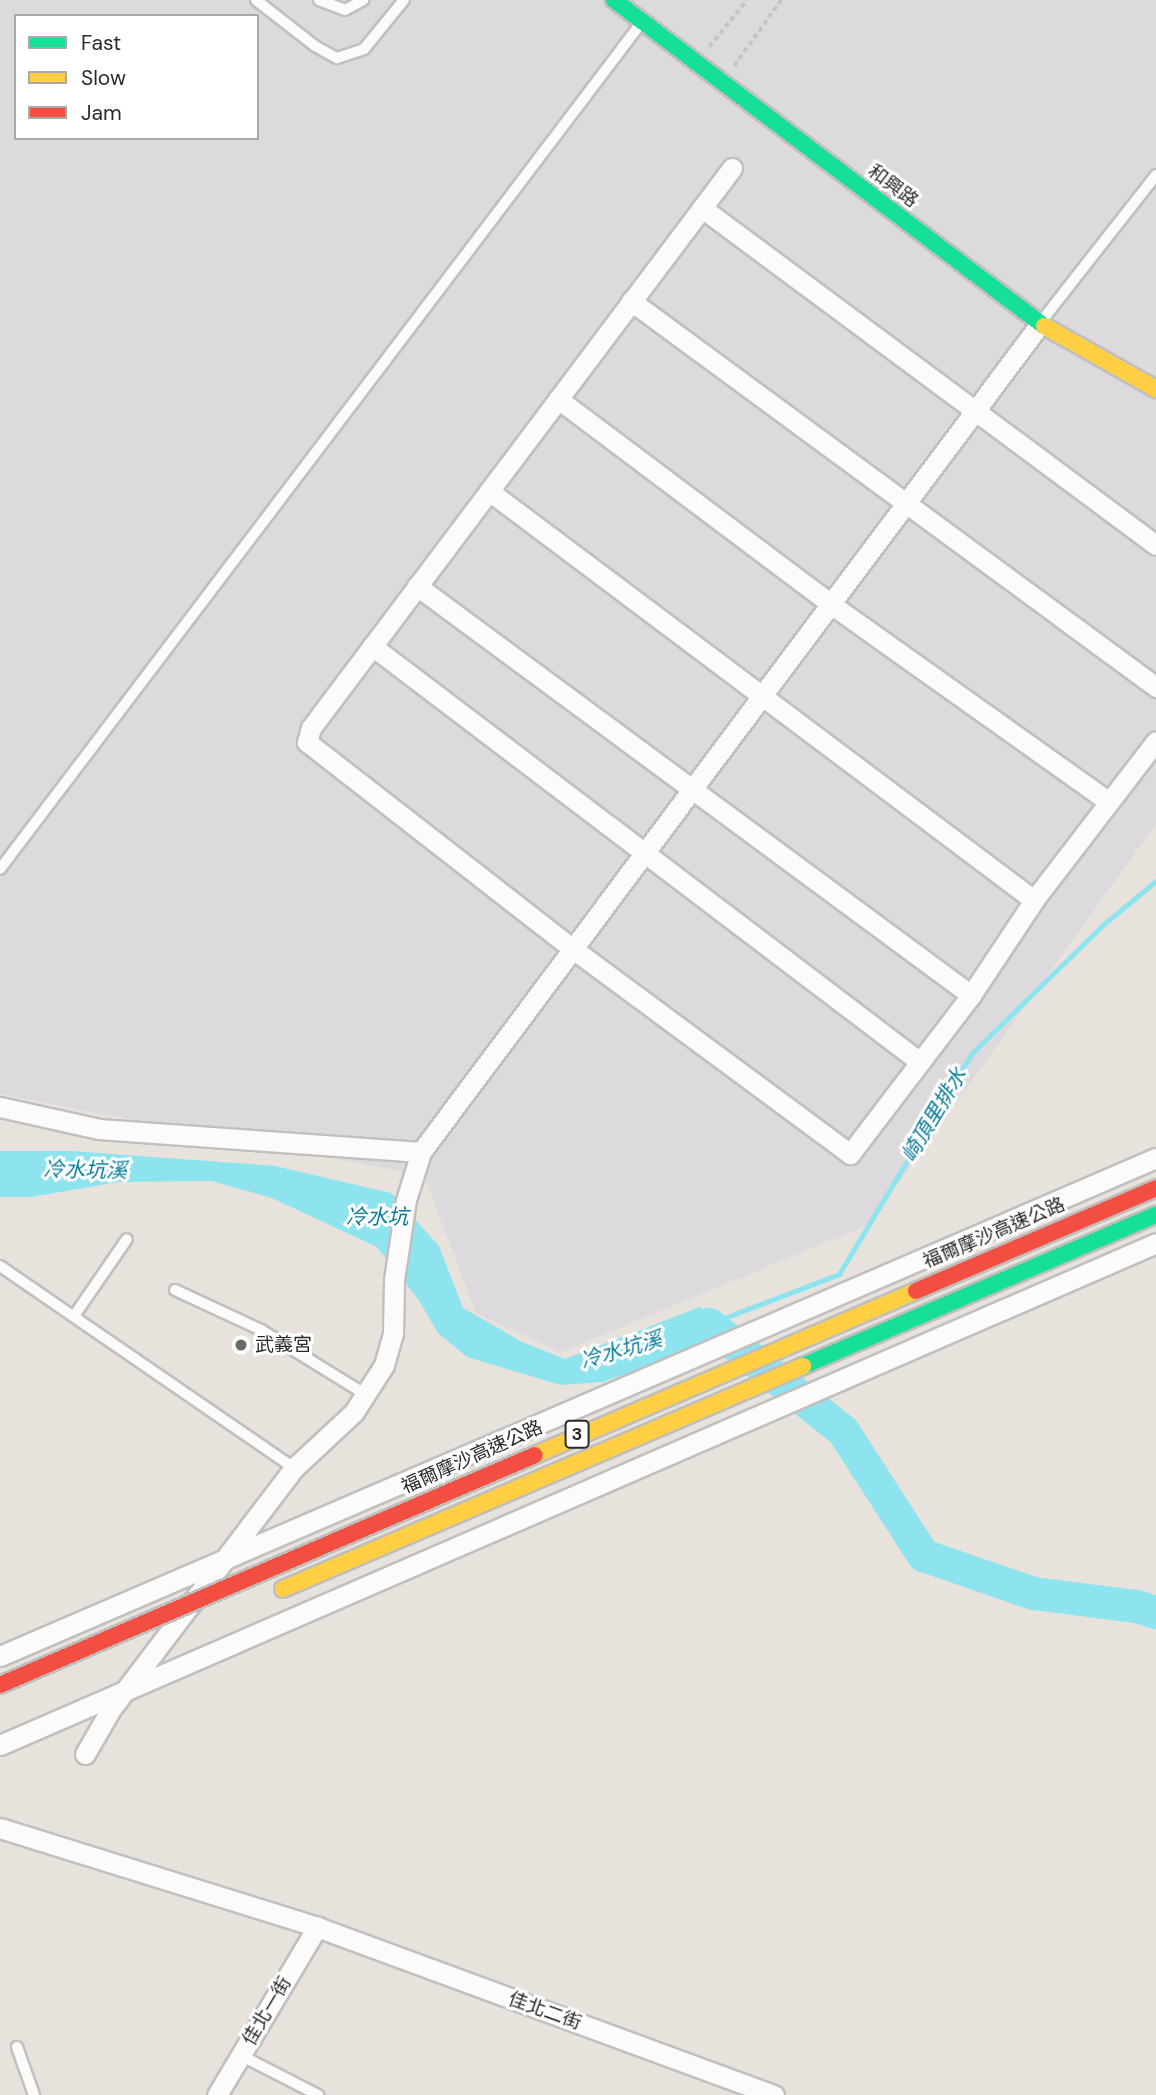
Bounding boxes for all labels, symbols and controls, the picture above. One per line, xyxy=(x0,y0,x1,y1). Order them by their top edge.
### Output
legend xyxy=(14,14,259,140)
text: Fast xyxy=(81,29,121,57)
text: Slow xyxy=(81,64,126,92)
text: Jam xyxy=(81,99,122,127)
street label: 和興路 xyxy=(863,160,923,212)
water label: 崎頂里排水 xyxy=(896,1064,972,1166)
water label: 冷水坑溪 xyxy=(43,1157,127,1183)
street label: 福爾摩沙高速公路 xyxy=(920,1193,1068,1273)
water label: 冷水坑 xyxy=(346,1204,408,1230)
water label: 冷水坑溪 xyxy=(577,1326,665,1374)
place label: 武義宮 xyxy=(255,1334,312,1356)
marker: 武義宮 xyxy=(233,1337,249,1353)
street label: 福爾摩沙高速公路 xyxy=(398,1416,546,1498)
road number: 3 xyxy=(563,1420,591,1448)
street label: 佳北一街 xyxy=(238,1973,296,2049)
street label: 佳北二街 xyxy=(505,1987,585,2035)

